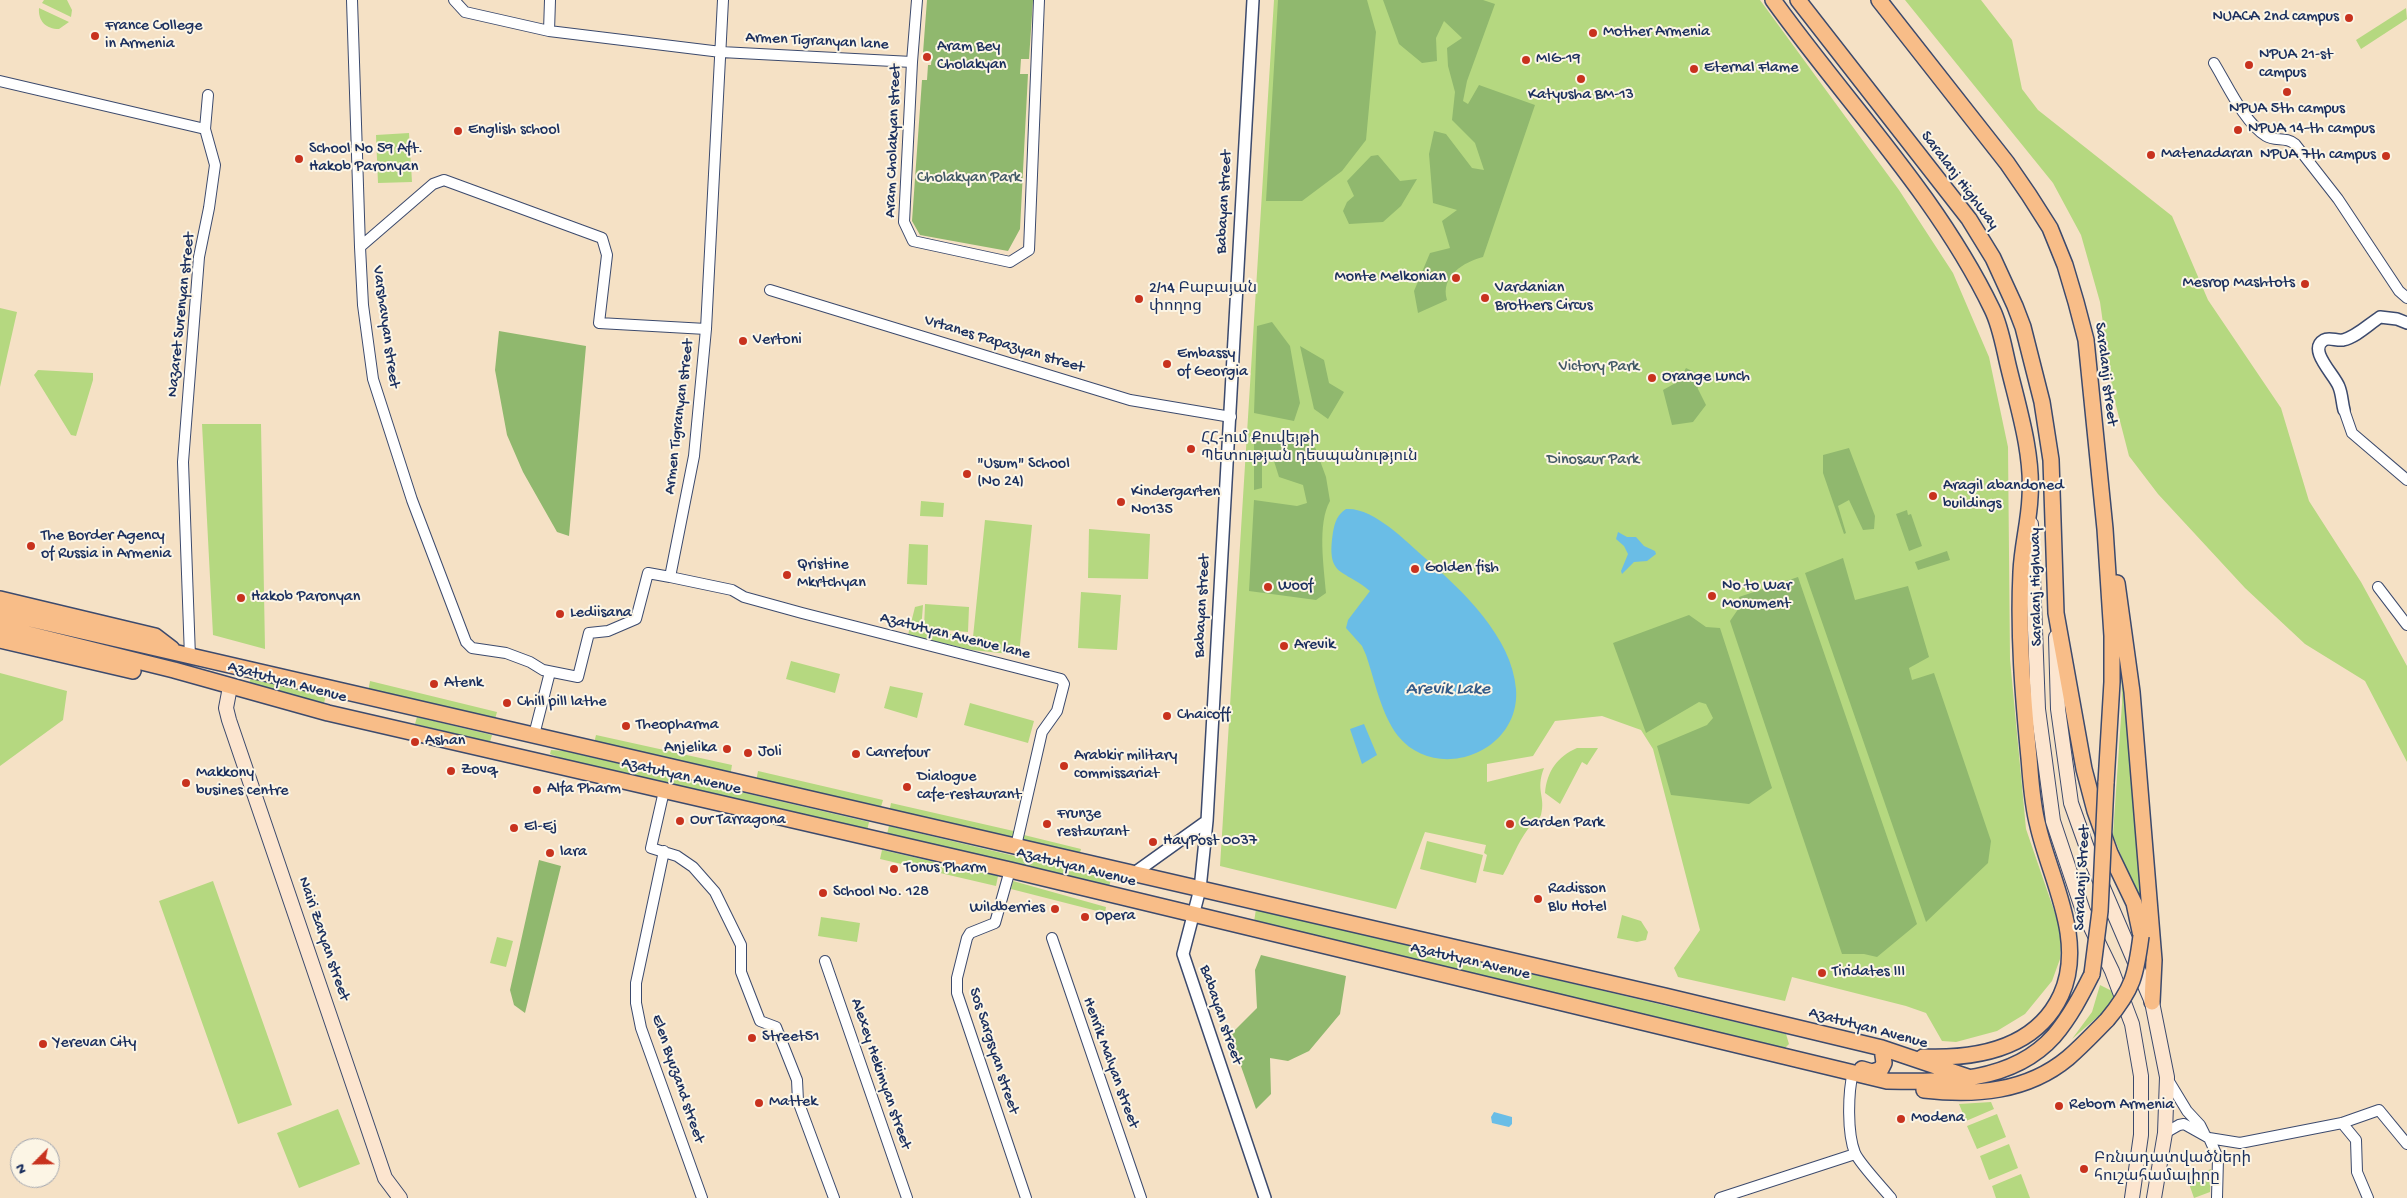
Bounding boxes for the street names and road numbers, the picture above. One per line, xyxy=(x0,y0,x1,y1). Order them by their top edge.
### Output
street label: Armen Tigranyan lane xyxy=(745,29,889,55)
street label: Aram Cholakyan street xyxy=(882,64,906,218)
street label: Saralanj Highway xyxy=(1916,128,2002,234)
street label: Babayan street xyxy=(1213,150,1237,254)
street label: Nazaret Surenyan street xyxy=(164,232,200,398)
street label: Varshavyan street xyxy=(367,265,403,389)
street label: Vrtanes Papazyan street xyxy=(922,312,1086,378)
street label: Saralanji street xyxy=(2089,321,2121,427)
street label: Armen Tigranyan street xyxy=(661,338,699,496)
street label: Saralanj Highway xyxy=(2026,527,2048,647)
street label: Babayan street xyxy=(1191,554,1215,658)
street label: Azatutyan Avenue lane xyxy=(878,609,1032,665)
street label: Azatutyan Avenue xyxy=(225,658,349,708)
street label: Azatutyan Avenue xyxy=(619,754,743,800)
street label: Saralanji Street xyxy=(2071,825,2095,931)
street label: Azatutyan Avenue xyxy=(1014,844,1138,892)
street label: Nairi Zaryan street xyxy=(293,874,353,1004)
street label: Azatutyan Avenue xyxy=(1408,939,1532,985)
street label: Babayan street xyxy=(1194,963,1246,1067)
street label: Sos Sargsyan street xyxy=(964,985,1022,1117)
street label: Henrik Malyan street xyxy=(1077,995,1143,1131)
street label: Alexey Hekimyan street xyxy=(845,996,915,1152)
street label: Azatutyan Avenue xyxy=(1806,1004,1930,1054)
street label: Elen Byuzand street xyxy=(646,1012,708,1146)

